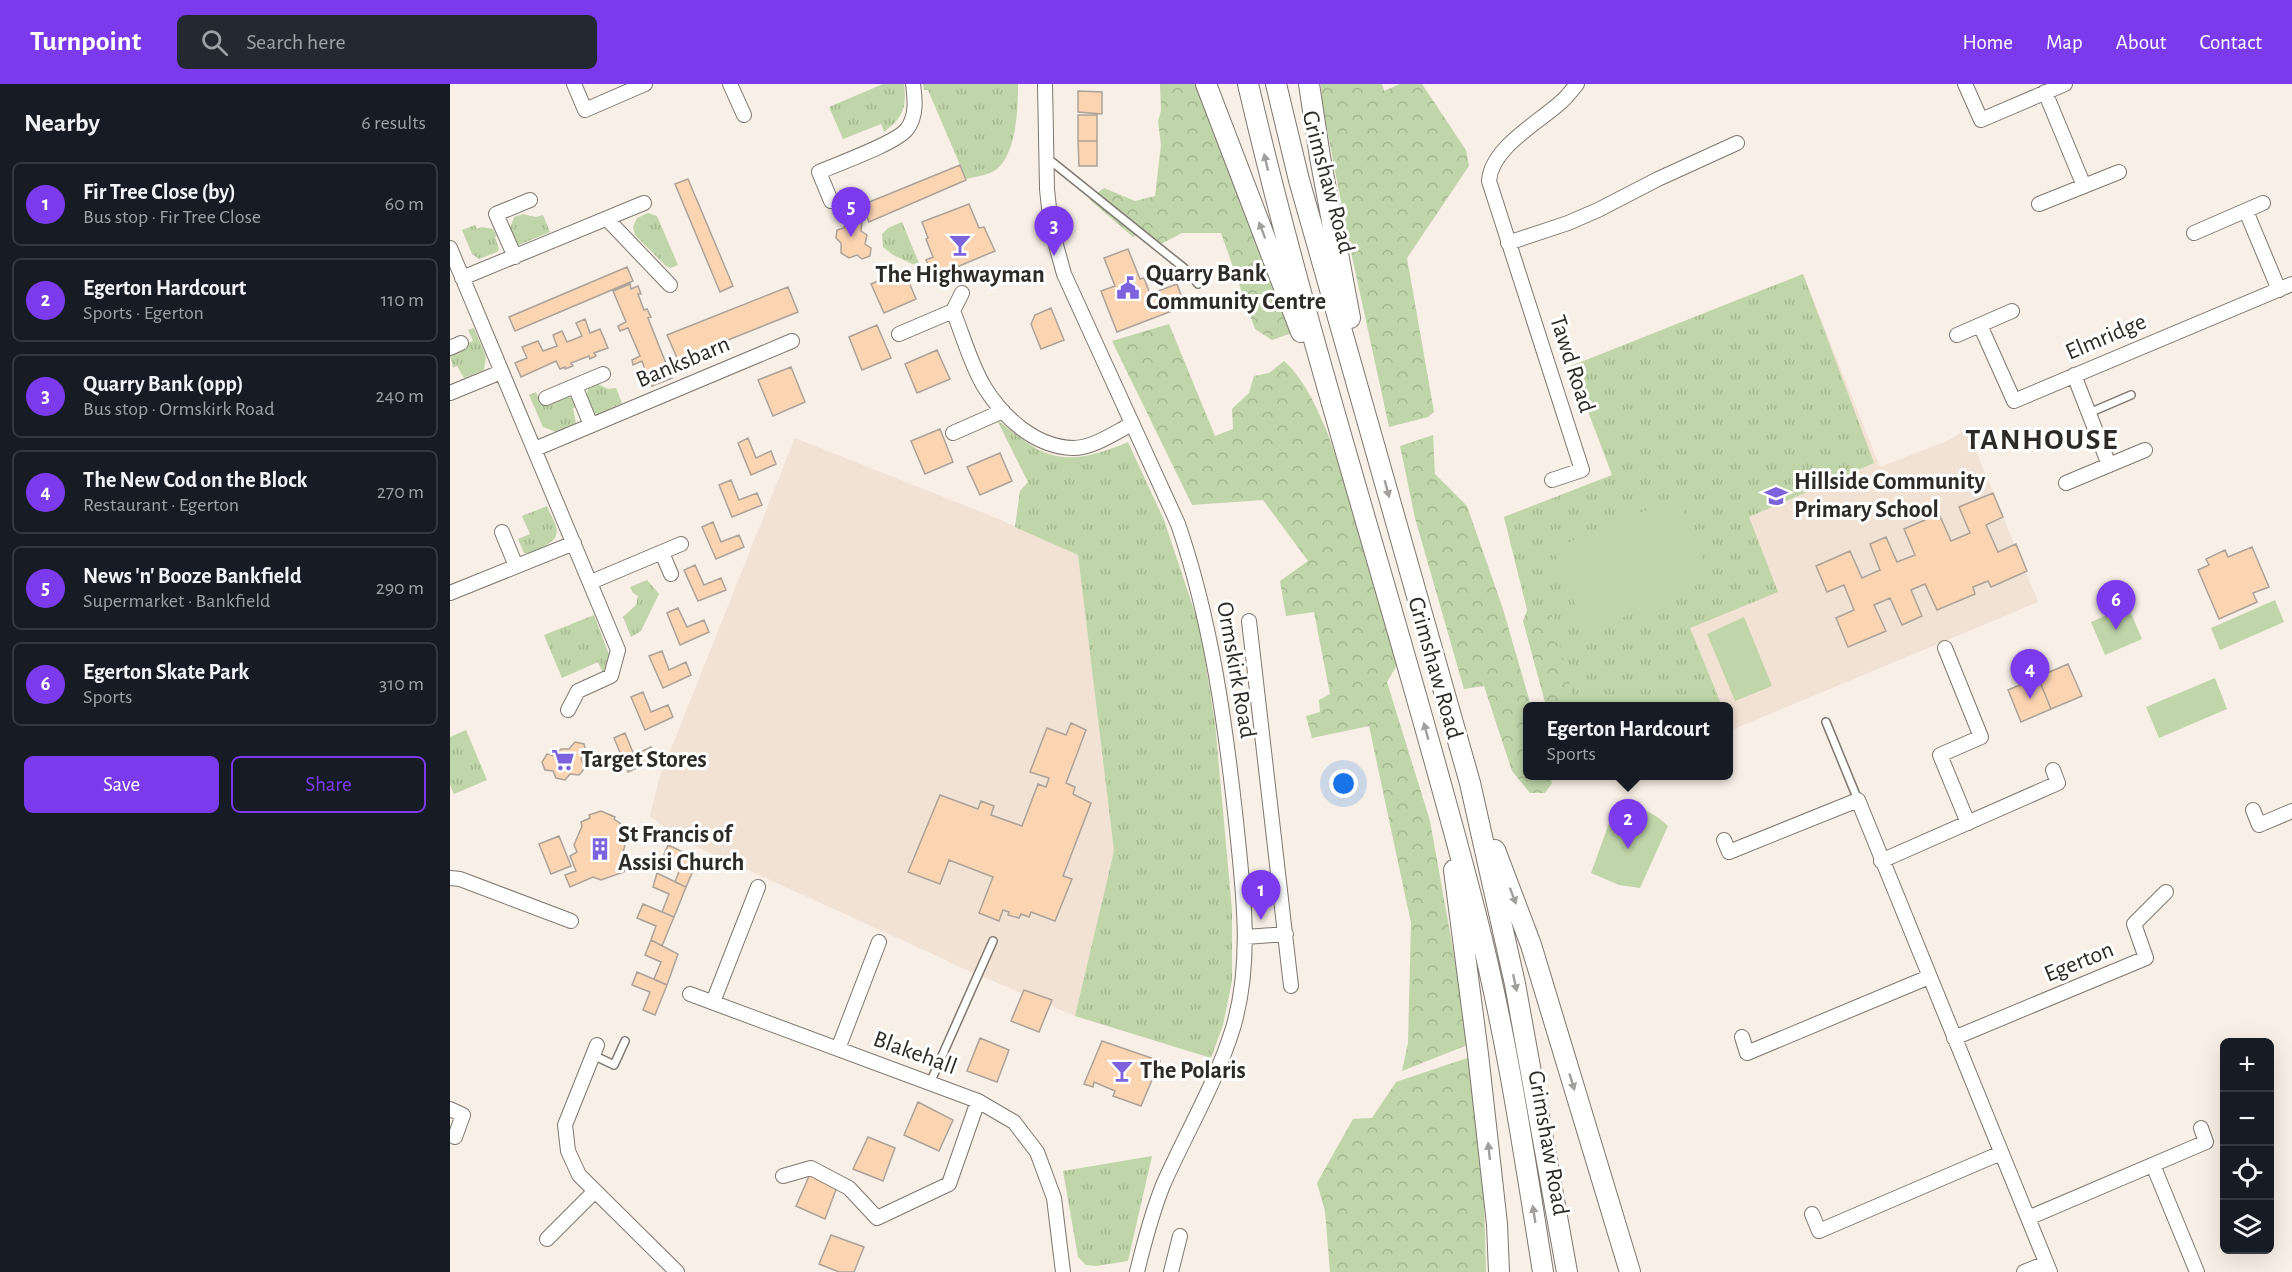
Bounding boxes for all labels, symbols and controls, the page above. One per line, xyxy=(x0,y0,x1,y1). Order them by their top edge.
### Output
search box xyxy=(177,15,597,69)
icon: search xyxy=(198,26,231,59)
text: Turnpoint xyxy=(30,28,141,56)
text: Search here xyxy=(246,31,346,53)
text: Home xyxy=(1962,32,2013,53)
text: Map xyxy=(2046,32,2083,53)
text: About xyxy=(2116,32,2166,53)
text: Contact xyxy=(2199,32,2262,53)
street label: Grimshaw Road xyxy=(1297,108,1359,256)
text: Nearby xyxy=(24,110,100,136)
text: 6 results xyxy=(361,113,426,133)
one-way arrow xyxy=(1261,153,1271,171)
text: Fir Tree Close (by) xyxy=(83,181,236,203)
pin: 5 xyxy=(832,188,870,237)
text: 1 xyxy=(42,194,49,214)
text: 60 m xyxy=(385,194,424,214)
pin: 3 xyxy=(1034,206,1074,256)
text: Bus stop · Fir Tree Close xyxy=(83,207,261,227)
one-way arrow xyxy=(1256,220,1266,238)
bar icon: The Highwayman xyxy=(947,232,973,258)
place label: Quarry Bank Community Centre xyxy=(1146,262,1326,314)
place label: The Highwayman xyxy=(875,263,1045,287)
public building icon: Quarry Bank Community Centre xyxy=(1115,275,1141,301)
text: Egerton Hardcourt xyxy=(83,277,246,299)
text: 2 xyxy=(41,290,50,310)
text: 110 m xyxy=(380,290,424,310)
text: Sports · Egerton xyxy=(83,303,204,323)
street label: Elmridge xyxy=(2062,309,2150,365)
street label: Tawd Road xyxy=(1545,312,1599,416)
street label: Banksbarn xyxy=(633,332,733,392)
text: Quarry Bank (opp) xyxy=(83,373,244,395)
text: 3 xyxy=(41,386,50,406)
text: 240 m xyxy=(375,386,424,406)
text: Bus stop · Ormskirk Road xyxy=(83,399,275,419)
district label: TANHOUSE xyxy=(1965,425,2119,455)
text: The New Cod on the Block xyxy=(83,469,308,491)
place label: Hillside Community Primary School xyxy=(1794,470,1985,522)
one-way arrow xyxy=(1382,480,1392,498)
text: 4 xyxy=(40,482,51,502)
text: 270 m xyxy=(377,482,424,502)
school or university icon: Hillside Community Primary School xyxy=(1763,483,1789,509)
text: Restaurant · Egerton xyxy=(83,495,239,515)
text: News 'n' Booze Bankfield xyxy=(83,565,301,587)
text: 5 xyxy=(41,578,50,598)
text: 290 m xyxy=(376,578,424,598)
pin: 6 xyxy=(2096,580,2136,630)
text: Supermarket · Bankfield xyxy=(83,591,270,611)
street label: Grimshaw Road xyxy=(1403,594,1467,742)
street label: Ormskirk Road xyxy=(1212,600,1260,740)
pin: 4 xyxy=(2010,650,2050,699)
text: Egerton Skate Park xyxy=(83,661,249,683)
text: 6 xyxy=(41,674,50,694)
text: 310 m xyxy=(379,674,424,694)
text: Sports xyxy=(83,687,132,707)
popup xyxy=(1523,702,1733,780)
text: Egerton Hardcourt xyxy=(1546,718,1710,740)
one-way arrow xyxy=(1421,722,1431,740)
text: Sports xyxy=(1546,744,1596,764)
supermarket icon: Target Stores xyxy=(550,747,576,773)
place label: Target Stores xyxy=(581,748,707,772)
button: Save xyxy=(24,756,219,813)
button: Share xyxy=(231,756,426,813)
your location xyxy=(1329,769,1358,798)
pin: 2 xyxy=(1608,800,1648,849)
place label: St Francis of Assisi Church xyxy=(618,823,744,875)
building icon: St Francis of Assisi Church xyxy=(587,836,613,862)
pin: 1 xyxy=(1242,870,1280,920)
one-way arrow xyxy=(1508,887,1518,905)
street label: Egerton xyxy=(2041,937,2117,987)
one-way arrow xyxy=(1510,974,1520,992)
street label: Blakehall xyxy=(870,1027,960,1079)
map controls xyxy=(2220,1038,2274,1254)
button: + xyxy=(2220,1038,2274,1092)
bar icon: The Polaris xyxy=(1109,1058,1135,1084)
place label: The Polaris xyxy=(1140,1059,1246,1083)
street label: Grimshaw Road xyxy=(1523,1069,1573,1217)
one-way arrow xyxy=(1568,1073,1578,1091)
button: − xyxy=(2220,1092,2274,1146)
one-way arrow xyxy=(1484,1141,1494,1160)
button: locate xyxy=(2220,1146,2274,1200)
button: layers xyxy=(2220,1200,2274,1254)
one-way arrow xyxy=(1529,1205,1538,1224)

